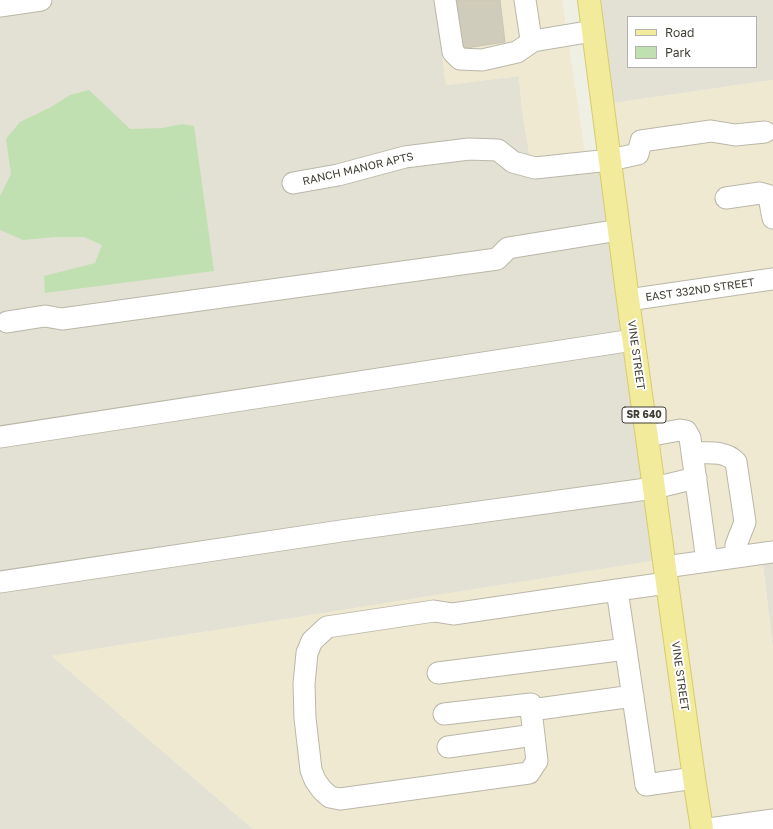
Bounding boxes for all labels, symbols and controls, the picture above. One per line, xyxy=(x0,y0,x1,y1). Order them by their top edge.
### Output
legend xyxy=(627,16,757,68)
text: Road xyxy=(665,25,694,40)
text: Park xyxy=(665,45,691,60)
street label: RANCH MANOR APTS xyxy=(301,150,415,188)
street label: EAST 332ND STREET xyxy=(645,276,755,304)
street label: VINE STREET xyxy=(625,319,647,391)
road number: SR 640 xyxy=(622,407,666,423)
street label: VINE STREET xyxy=(669,640,691,712)

